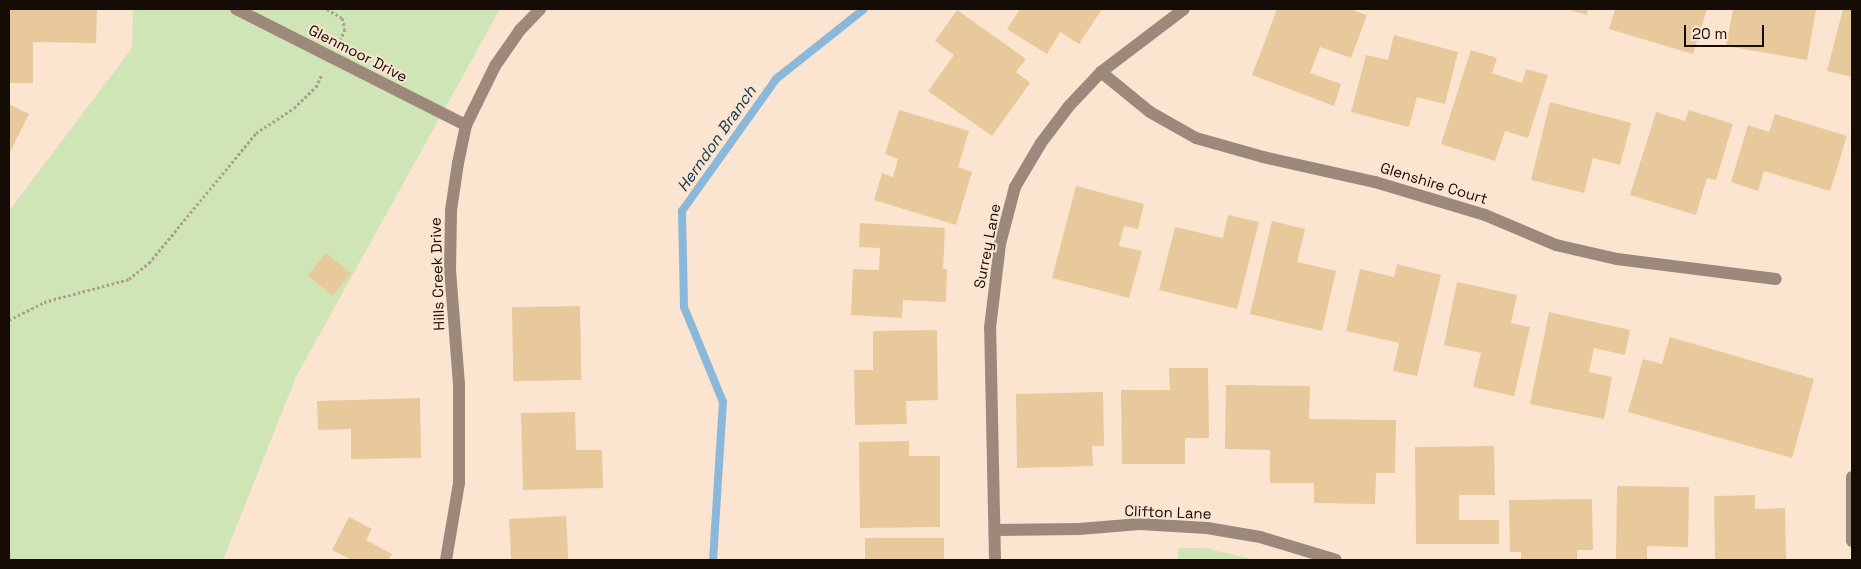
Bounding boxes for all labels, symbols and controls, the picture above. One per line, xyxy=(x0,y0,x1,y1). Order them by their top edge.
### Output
scale bar xyxy=(1686,15,1766,47)
street label: Glenmoor Drive xyxy=(306,20,410,86)
text: 20 m xyxy=(1692,24,1727,43)
water label: Herndon Branch xyxy=(673,82,761,196)
street label: Glenshire Court xyxy=(1378,158,1490,208)
street label: Surrey Lane xyxy=(970,202,1004,290)
street label: Hills Creek Drive xyxy=(426,217,448,331)
street label: Clifton Lane xyxy=(1124,501,1212,523)

